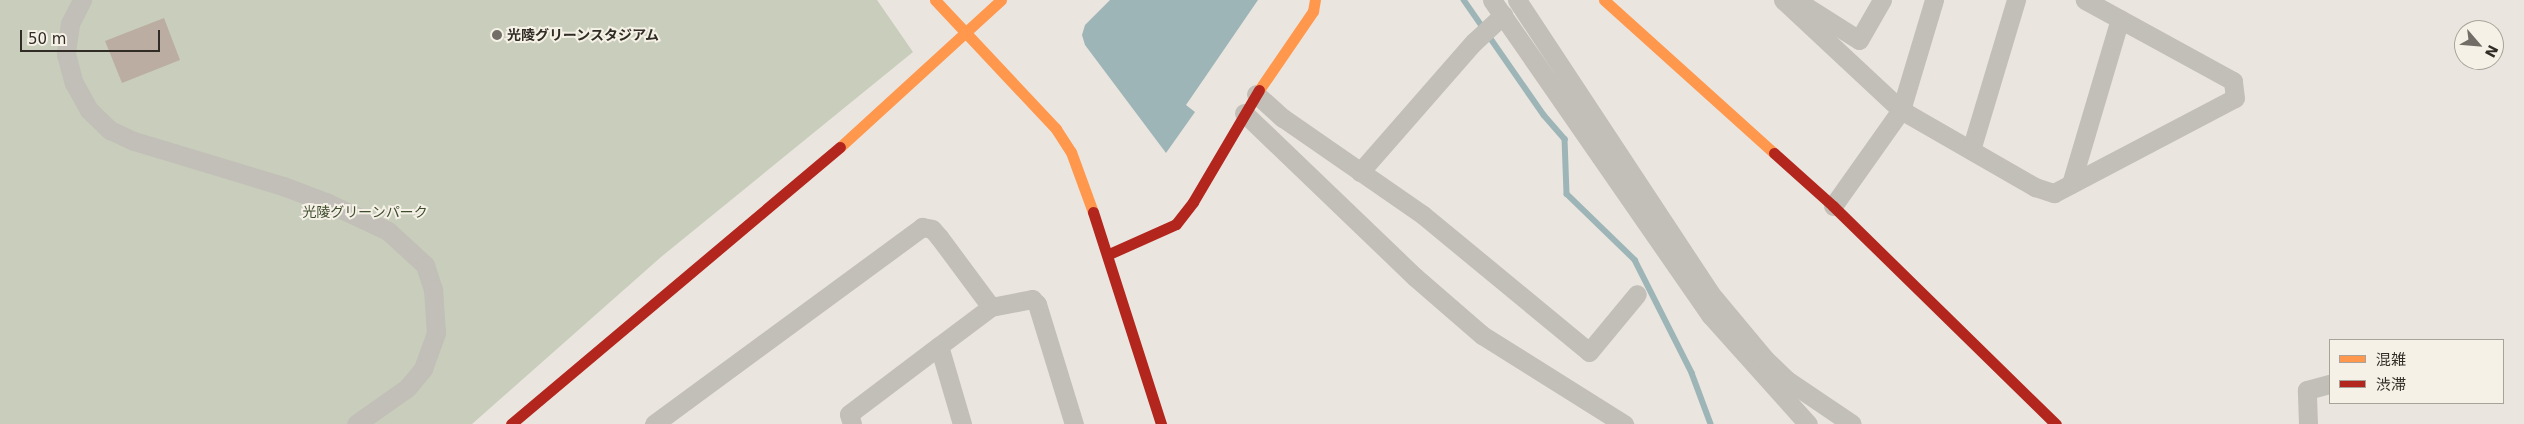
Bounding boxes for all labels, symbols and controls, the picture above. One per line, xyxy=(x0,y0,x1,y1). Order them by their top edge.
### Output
scale bar xyxy=(22,20,162,52)
north arrow xyxy=(2454,20,2504,70)
place label: 光陵グリーンスタジアム xyxy=(507,27,661,43)
marker: 光陵グリーンスタジアム xyxy=(491,29,503,41)
text: 50 m xyxy=(28,30,66,48)
text: N xyxy=(2482,43,2501,60)
park label: 光陵グリーンパーク xyxy=(302,204,428,220)
legend xyxy=(2329,339,2504,404)
text: 混雑 xyxy=(2376,351,2406,369)
text: 渋滞 xyxy=(2376,376,2406,394)

